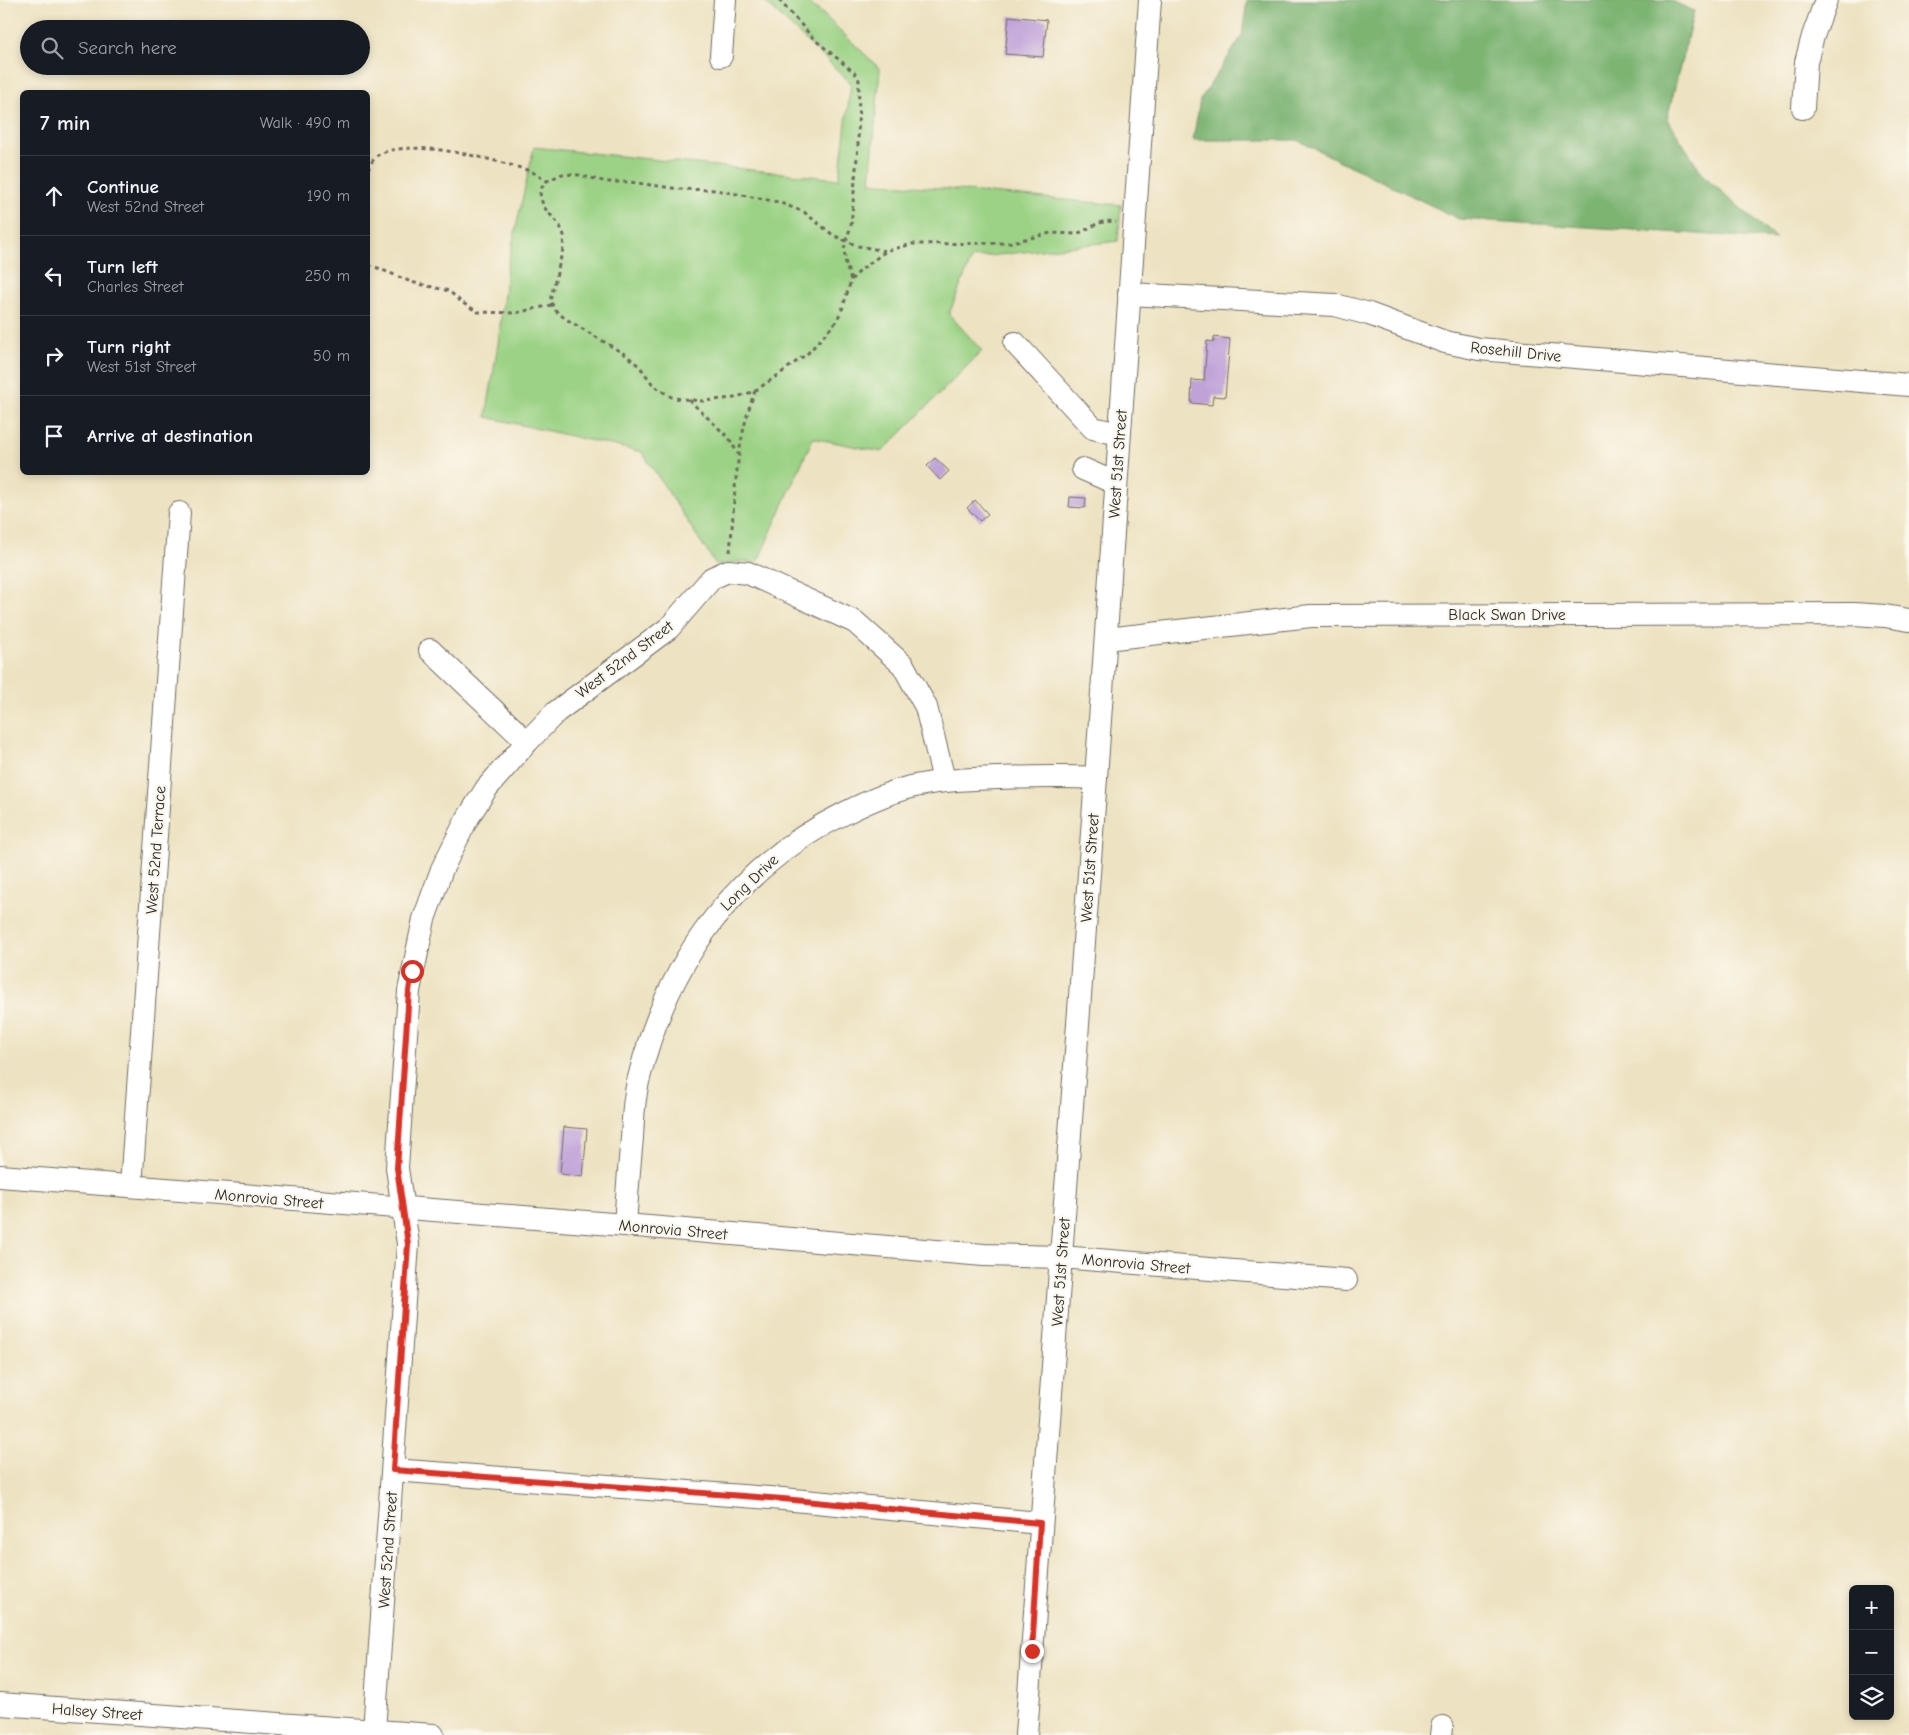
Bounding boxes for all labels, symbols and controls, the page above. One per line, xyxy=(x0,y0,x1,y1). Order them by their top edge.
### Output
search box xyxy=(20,20,370,75)
icon: search xyxy=(38,34,66,62)
text: Search here xyxy=(78,37,177,59)
text: 7 min xyxy=(40,111,90,135)
text: Walk · 490 m xyxy=(260,114,350,132)
text: Continue xyxy=(87,176,159,198)
icon: ahead xyxy=(40,182,68,210)
text: 190 m xyxy=(307,187,350,205)
text: West 52nd Street xyxy=(87,198,204,216)
text: Turn left xyxy=(87,256,158,278)
icon: left xyxy=(40,262,68,290)
text: 250 m xyxy=(305,267,350,285)
text: Charles Street xyxy=(87,278,184,296)
text: Turn right xyxy=(87,336,171,358)
street label: Rosehill Drive xyxy=(1470,338,1562,366)
icon: right xyxy=(40,342,68,370)
text: 50 m xyxy=(313,347,350,365)
text: West 51st Street xyxy=(87,358,196,376)
street label: West 51st Street xyxy=(1105,409,1131,519)
icon: arrive xyxy=(40,422,68,450)
text: Arrive at destination xyxy=(87,425,253,447)
street label: Black Swan Drive xyxy=(1448,606,1566,624)
street label: West 52nd Street xyxy=(572,617,677,702)
street label: West 52nd Terrace xyxy=(143,785,169,915)
street label: West 51st Street xyxy=(1077,813,1103,923)
street label: Long Drive xyxy=(717,851,782,915)
route start xyxy=(401,960,424,983)
street label: Monrovia Street xyxy=(214,1185,324,1213)
street label: Monrovia Street xyxy=(618,1216,728,1244)
street label: West 51st Street xyxy=(1048,1217,1074,1327)
street label: Monrovia Street xyxy=(1081,1250,1191,1278)
street label: West 52nd Street xyxy=(375,1491,401,1609)
map controls xyxy=(1849,1585,1894,1720)
button: + xyxy=(1849,1585,1894,1630)
button: − xyxy=(1849,1630,1894,1675)
route end xyxy=(1021,1640,1044,1663)
button: layers xyxy=(1849,1675,1894,1720)
street label: Halsey Street xyxy=(51,1700,143,1724)

